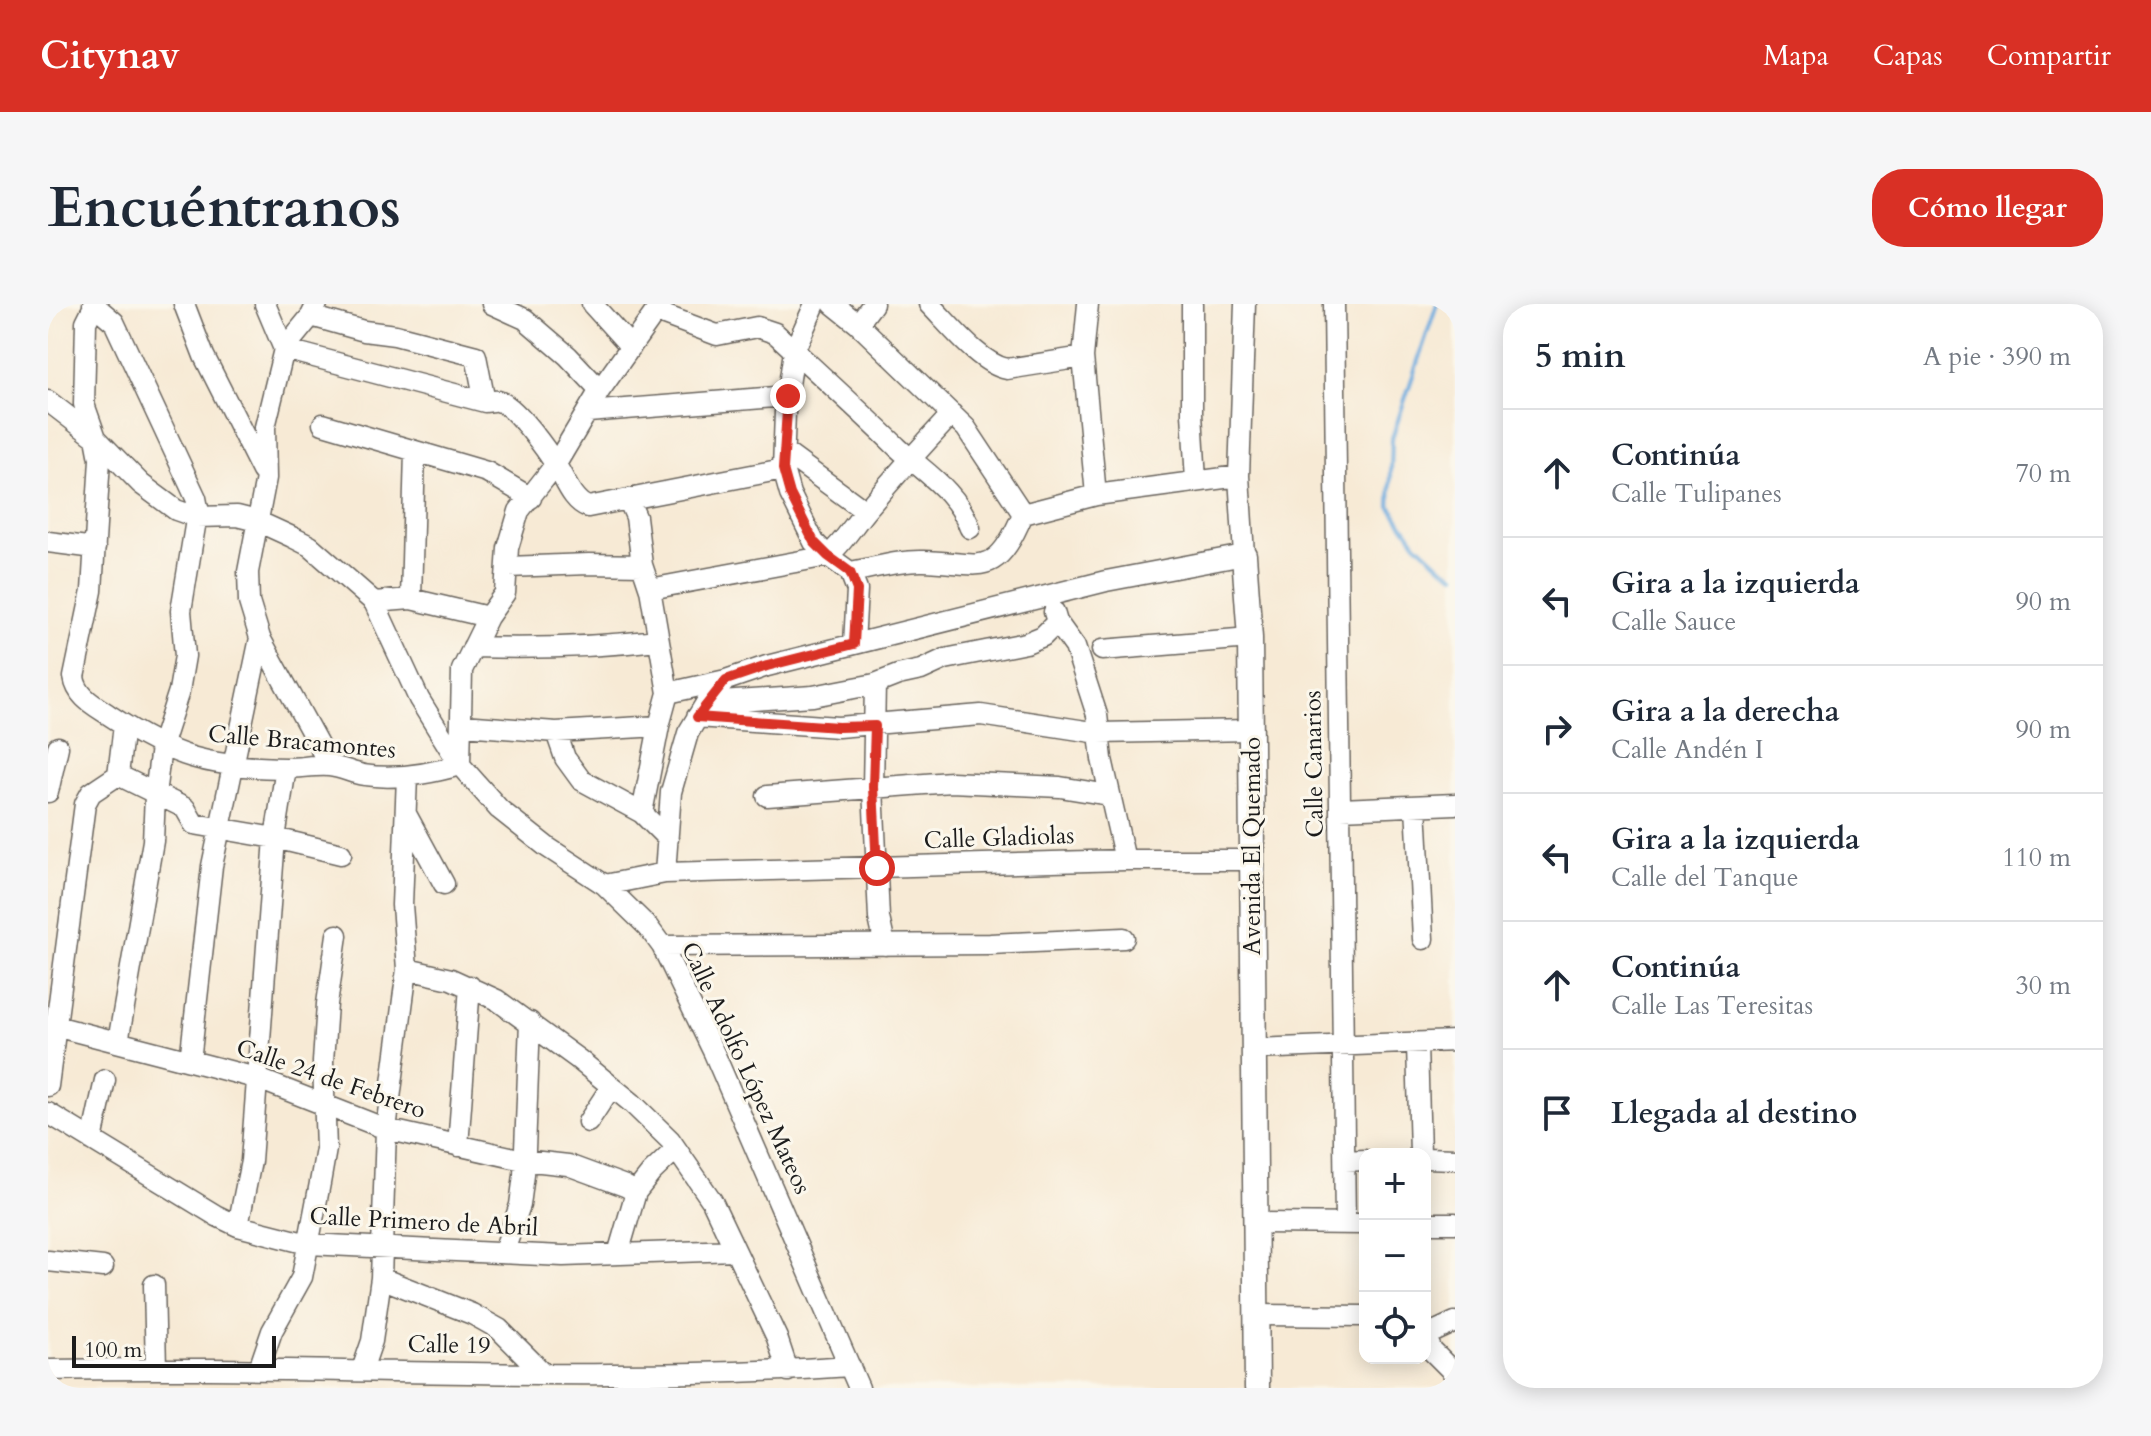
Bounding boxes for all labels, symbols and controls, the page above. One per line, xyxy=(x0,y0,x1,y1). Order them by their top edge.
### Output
text: Citynav xyxy=(40,30,180,82)
text: Mapa xyxy=(1763,37,1829,75)
text: Capas xyxy=(1873,37,1943,75)
text: Compartir xyxy=(1987,37,2111,75)
button: Cómo llegar xyxy=(1872,169,2103,247)
text: Encuéntranos xyxy=(48,171,401,246)
text: 5 min xyxy=(1535,333,1626,379)
text: A pie · 390 m xyxy=(1923,339,2071,374)
route end xyxy=(770,378,806,414)
text: Continúa xyxy=(1611,435,1741,476)
icon: ahead xyxy=(1535,451,1579,495)
text: 70 m xyxy=(2015,456,2071,491)
text: Calle Tulipanes xyxy=(1611,476,1782,511)
text: Gira a la izquierda xyxy=(1611,563,1860,604)
icon: left xyxy=(1535,579,1579,623)
text: 90 m xyxy=(2015,584,2071,619)
text: Calle Sauce xyxy=(1611,604,1736,639)
street label: Calle Canarios xyxy=(1296,690,1332,838)
text: Gira a la derecha xyxy=(1611,691,1840,732)
icon: right xyxy=(1535,707,1579,751)
text: 90 m xyxy=(2015,712,2071,747)
street label: Calle Bracamontes xyxy=(207,717,397,767)
text: Calle Andén I xyxy=(1611,732,1764,767)
street label: Avenida El Quemado xyxy=(1236,737,1269,955)
street label: Calle Gladiolas xyxy=(923,819,1075,857)
text: Gira a la izquierda xyxy=(1611,819,1860,860)
icon: left xyxy=(1535,835,1579,879)
text: 110 m xyxy=(2002,840,2071,875)
route start xyxy=(859,850,895,886)
text: Calle del Tanque xyxy=(1611,860,1798,895)
street label: Calle Adolfo López Mateos xyxy=(673,937,819,1199)
text: Continúa xyxy=(1611,947,1741,988)
icon: ahead xyxy=(1535,963,1579,1007)
text: 30 m xyxy=(2015,968,2071,1003)
text: Calle Las Teresitas xyxy=(1611,988,1813,1023)
street label: Calle 24 de Febrero xyxy=(232,1031,430,1127)
icon: arrive xyxy=(1535,1091,1579,1135)
text: Llegada al destino xyxy=(1611,1093,1857,1134)
map controls xyxy=(1359,1148,1431,1364)
button: + xyxy=(1359,1148,1431,1220)
street label: Calle Primero de Abril xyxy=(309,1200,539,1244)
button: − xyxy=(1359,1220,1431,1292)
button: locate xyxy=(1359,1292,1431,1364)
street label: Calle 19 xyxy=(407,1328,491,1362)
scale bar xyxy=(72,1332,276,1368)
text: 100 m xyxy=(84,1335,142,1365)

